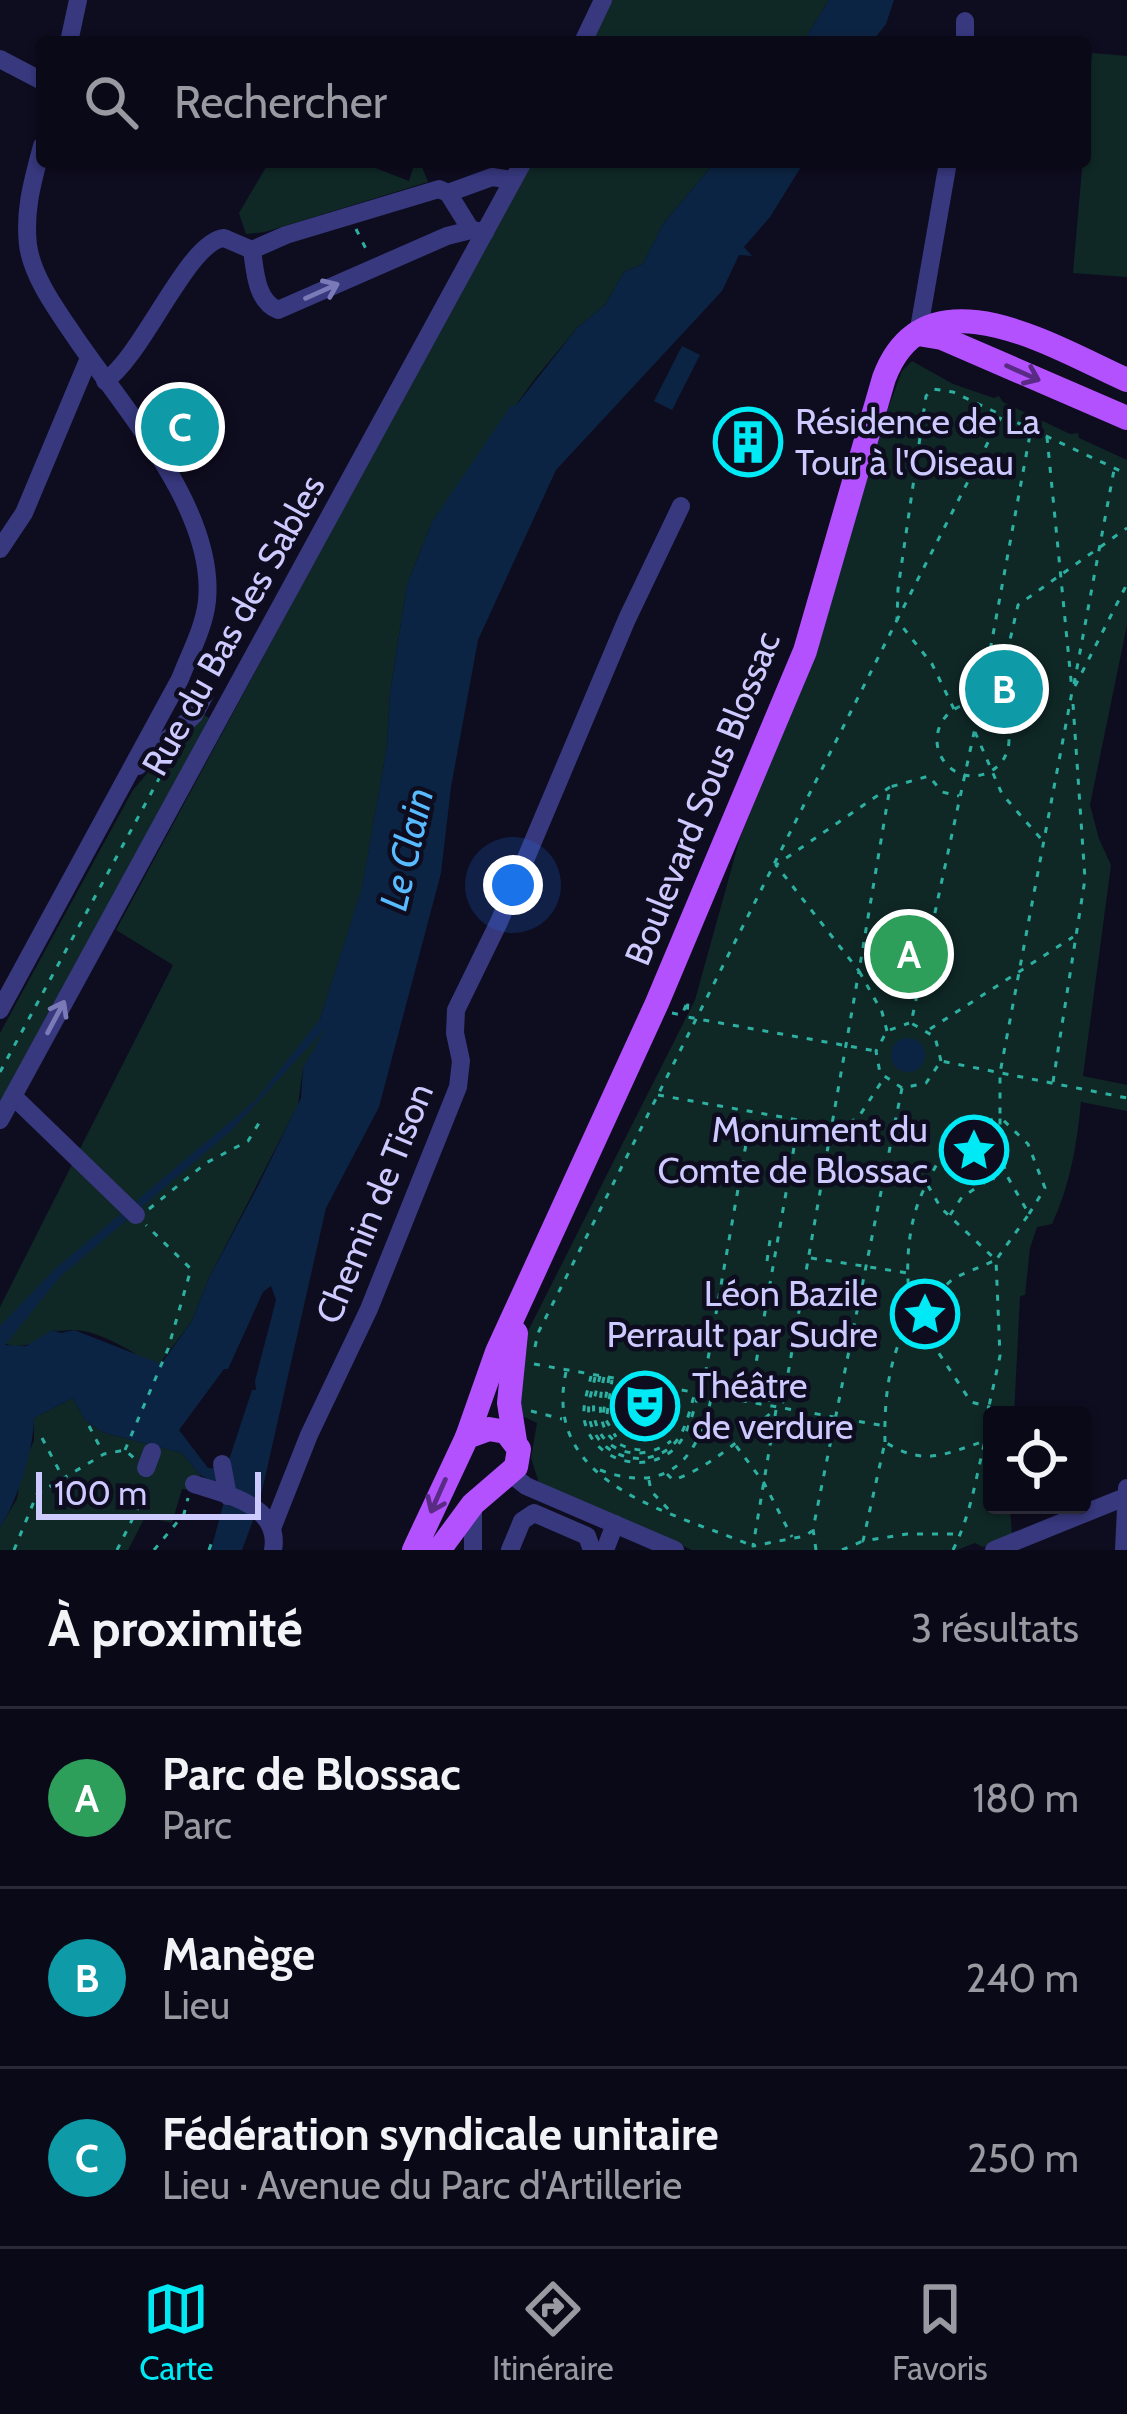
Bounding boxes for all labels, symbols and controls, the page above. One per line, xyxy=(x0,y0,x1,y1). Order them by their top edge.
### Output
search box xyxy=(36,36,1091,168)
icon: search xyxy=(78,69,144,135)
text: Rechercher xyxy=(174,75,387,129)
one-way arrow xyxy=(303,278,339,300)
one-way arrow xyxy=(1005,364,1041,386)
pin: C xyxy=(141,382,219,472)
place label: Résidence de La Tour à l'Oiseau xyxy=(795,399,1040,484)
building icon: Résidence de La Tour à l'Oiseau xyxy=(713,407,783,477)
street label: Rue du Bas des Sables xyxy=(132,467,334,783)
street label: Boulevard Sous Blossac xyxy=(615,625,789,971)
pin: B xyxy=(965,644,1043,734)
water label: Le Clain xyxy=(369,783,443,915)
your location xyxy=(483,855,543,915)
pin: A xyxy=(870,909,948,999)
one-way arrow xyxy=(45,1000,68,1035)
street label: Chemin de Tison xyxy=(306,1076,442,1330)
place label: Monument du Comte de Blossac xyxy=(657,1107,928,1192)
place icon: Monument du Comte de Blossac xyxy=(939,1115,1009,1185)
place label: Léon Bazile Perrault par Sudre xyxy=(606,1271,878,1356)
place icon: Léon Bazile Perrault par Sudre xyxy=(890,1279,960,1349)
place label: Théâtre de verdure xyxy=(692,1363,853,1448)
theatre icon: Théâtre de verdure xyxy=(610,1371,680,1441)
map controls xyxy=(983,1406,1091,1514)
button: locate xyxy=(983,1406,1091,1514)
scale bar xyxy=(36,1466,261,1519)
text: 100 m xyxy=(54,1473,147,1513)
one-way arrow xyxy=(426,1478,448,1514)
text: À proximité xyxy=(48,1597,303,1659)
text: 3 résultats xyxy=(911,1604,1079,1652)
text: Parc de Blossac xyxy=(162,1747,461,1801)
text: A xyxy=(75,1774,99,1822)
text: 180 m xyxy=(972,1774,1079,1822)
text: Parc xyxy=(162,1801,232,1849)
text: Manège xyxy=(162,1927,315,1981)
text: B xyxy=(75,1954,99,2002)
text: 240 m xyxy=(966,1954,1079,2002)
text: Lieu xyxy=(162,1981,230,2029)
text: Fédération syndicale unitaire xyxy=(162,2107,719,2161)
text: C xyxy=(75,2134,99,2182)
text: 250 m xyxy=(967,2134,1079,2182)
text: Lieu · Avenue du Parc d'Artillerie xyxy=(162,2161,682,2209)
tab: Carte xyxy=(139,2276,214,2388)
tab: Itinéraire xyxy=(492,2276,614,2388)
tab: Favoris xyxy=(892,2276,988,2388)

